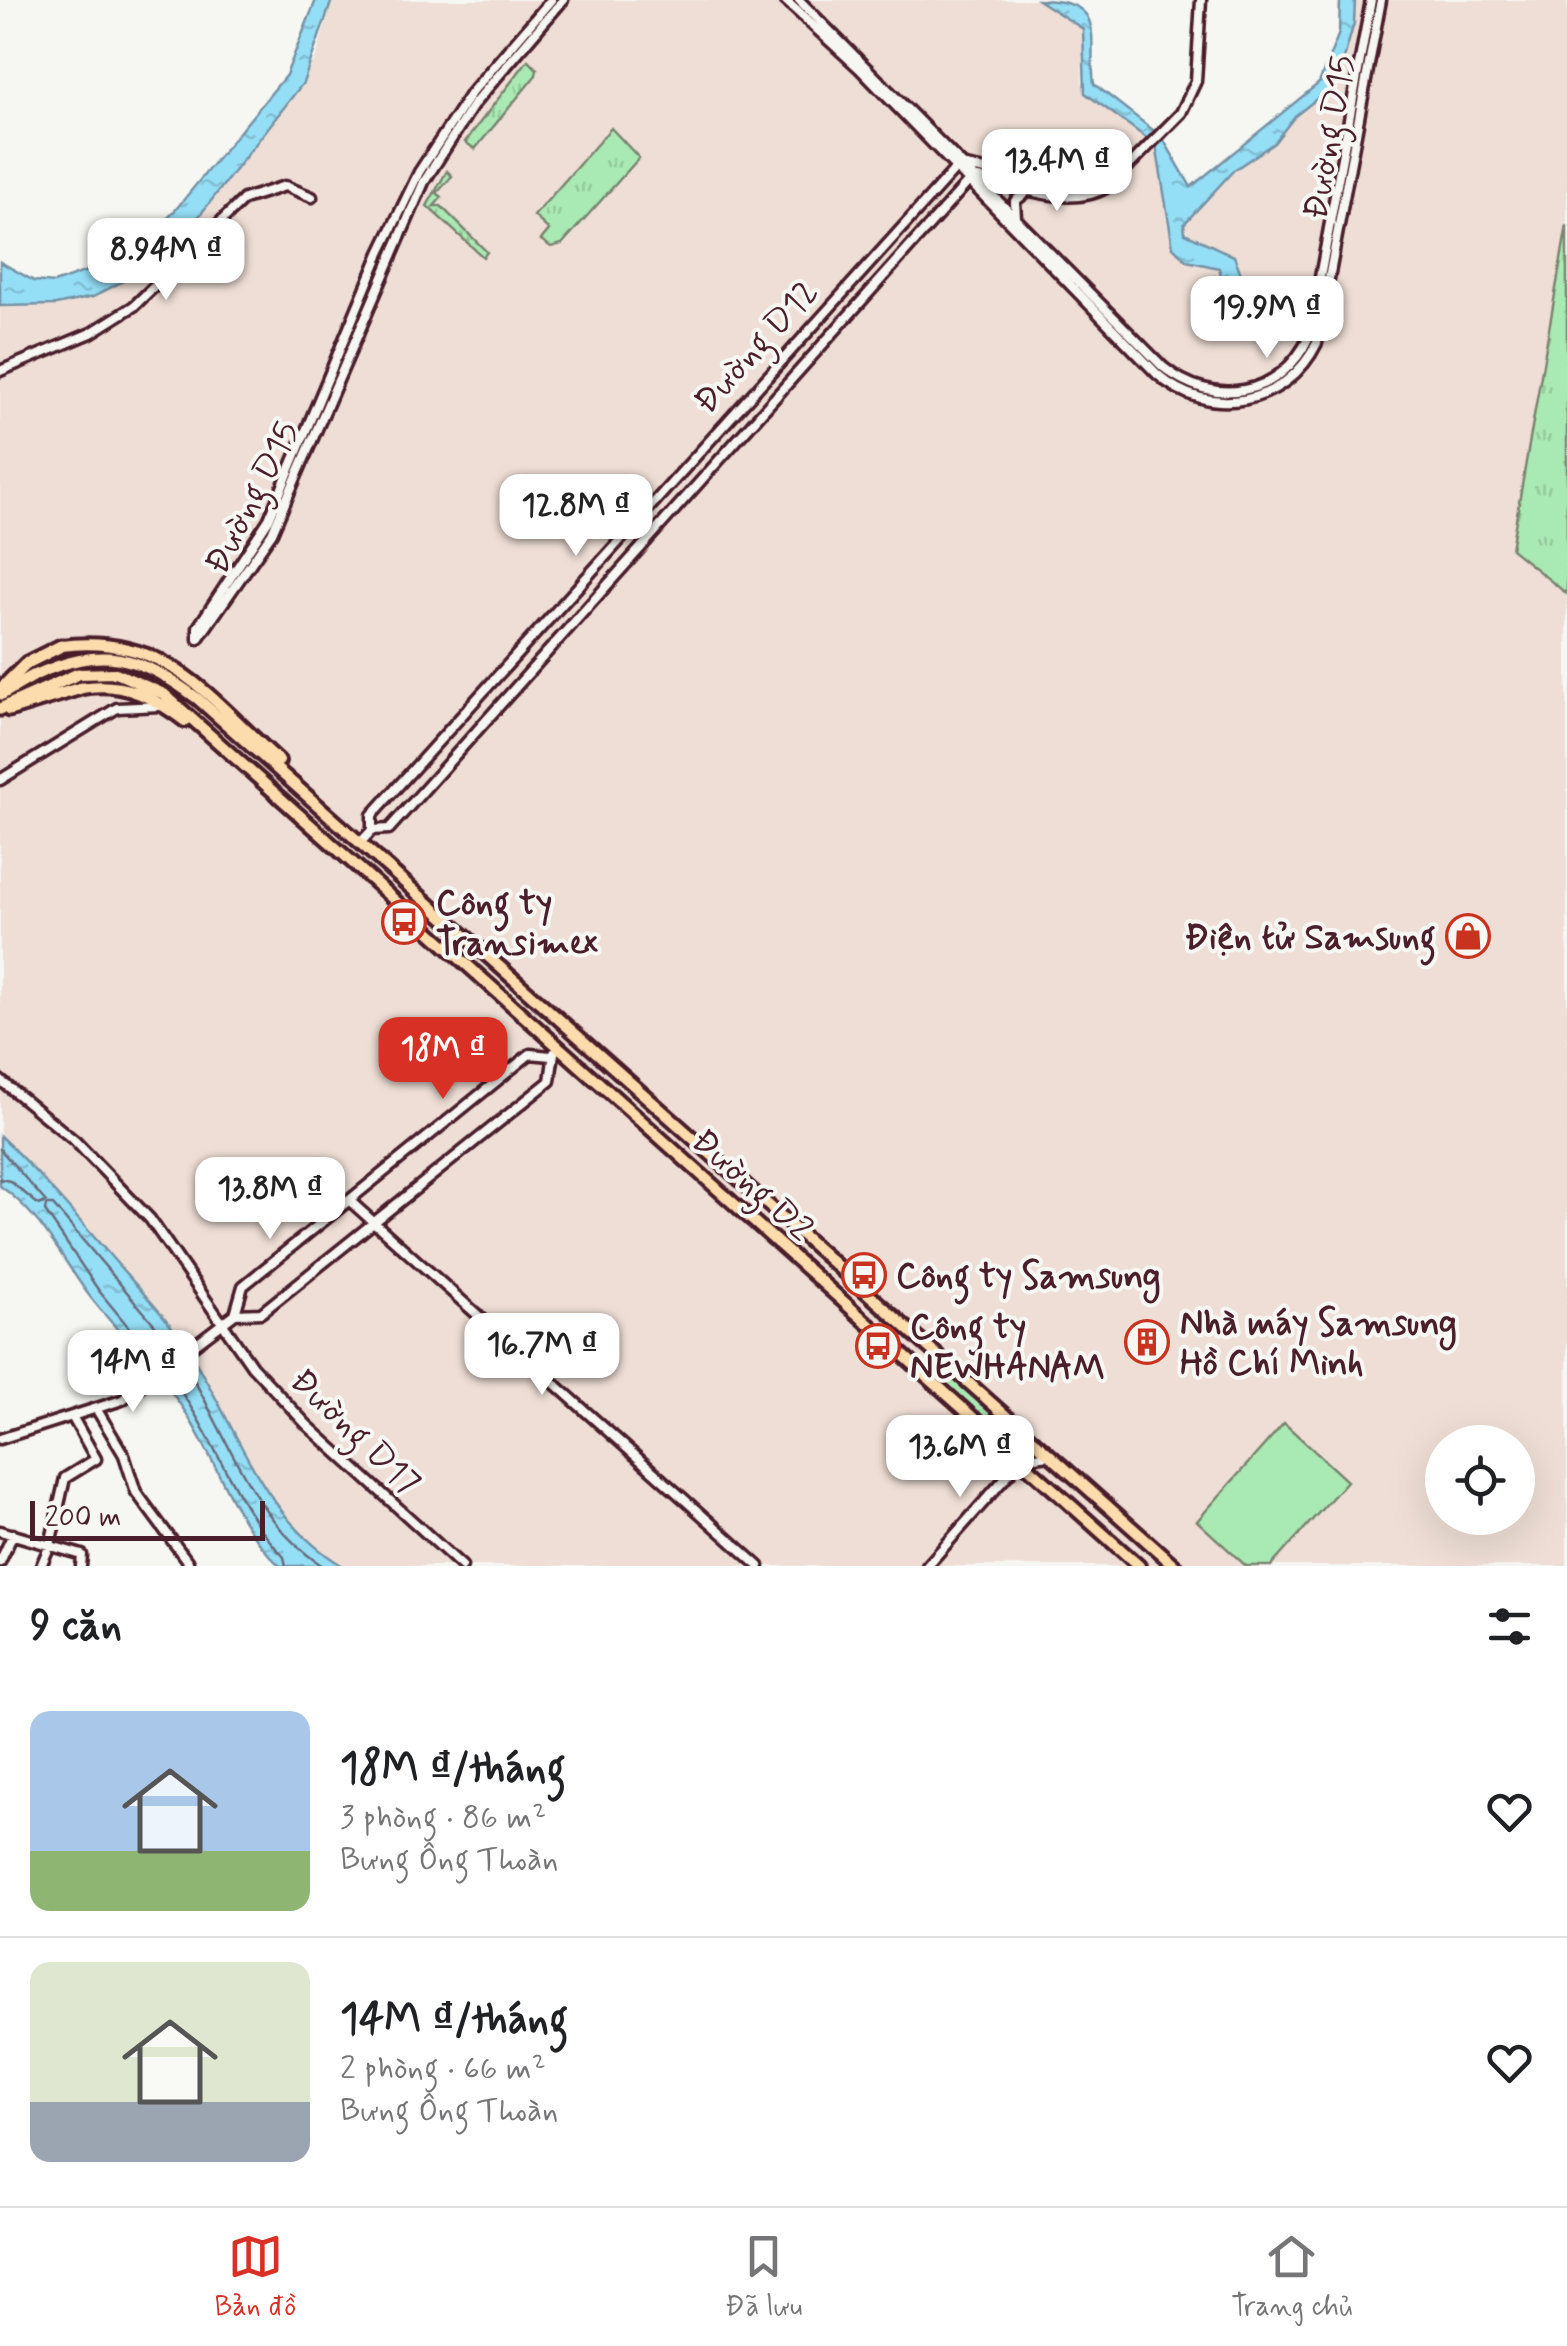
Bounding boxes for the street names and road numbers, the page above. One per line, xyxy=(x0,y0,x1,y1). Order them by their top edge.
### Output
street label: Đường D15 xyxy=(1293,52,1371,224)
street label: Đường D12 xyxy=(684,270,832,427)
street label: Đường D15 xyxy=(195,414,314,584)
street label: Đường D2 xyxy=(678,1119,822,1255)
street label: Đường D17 xyxy=(277,1359,430,1509)

